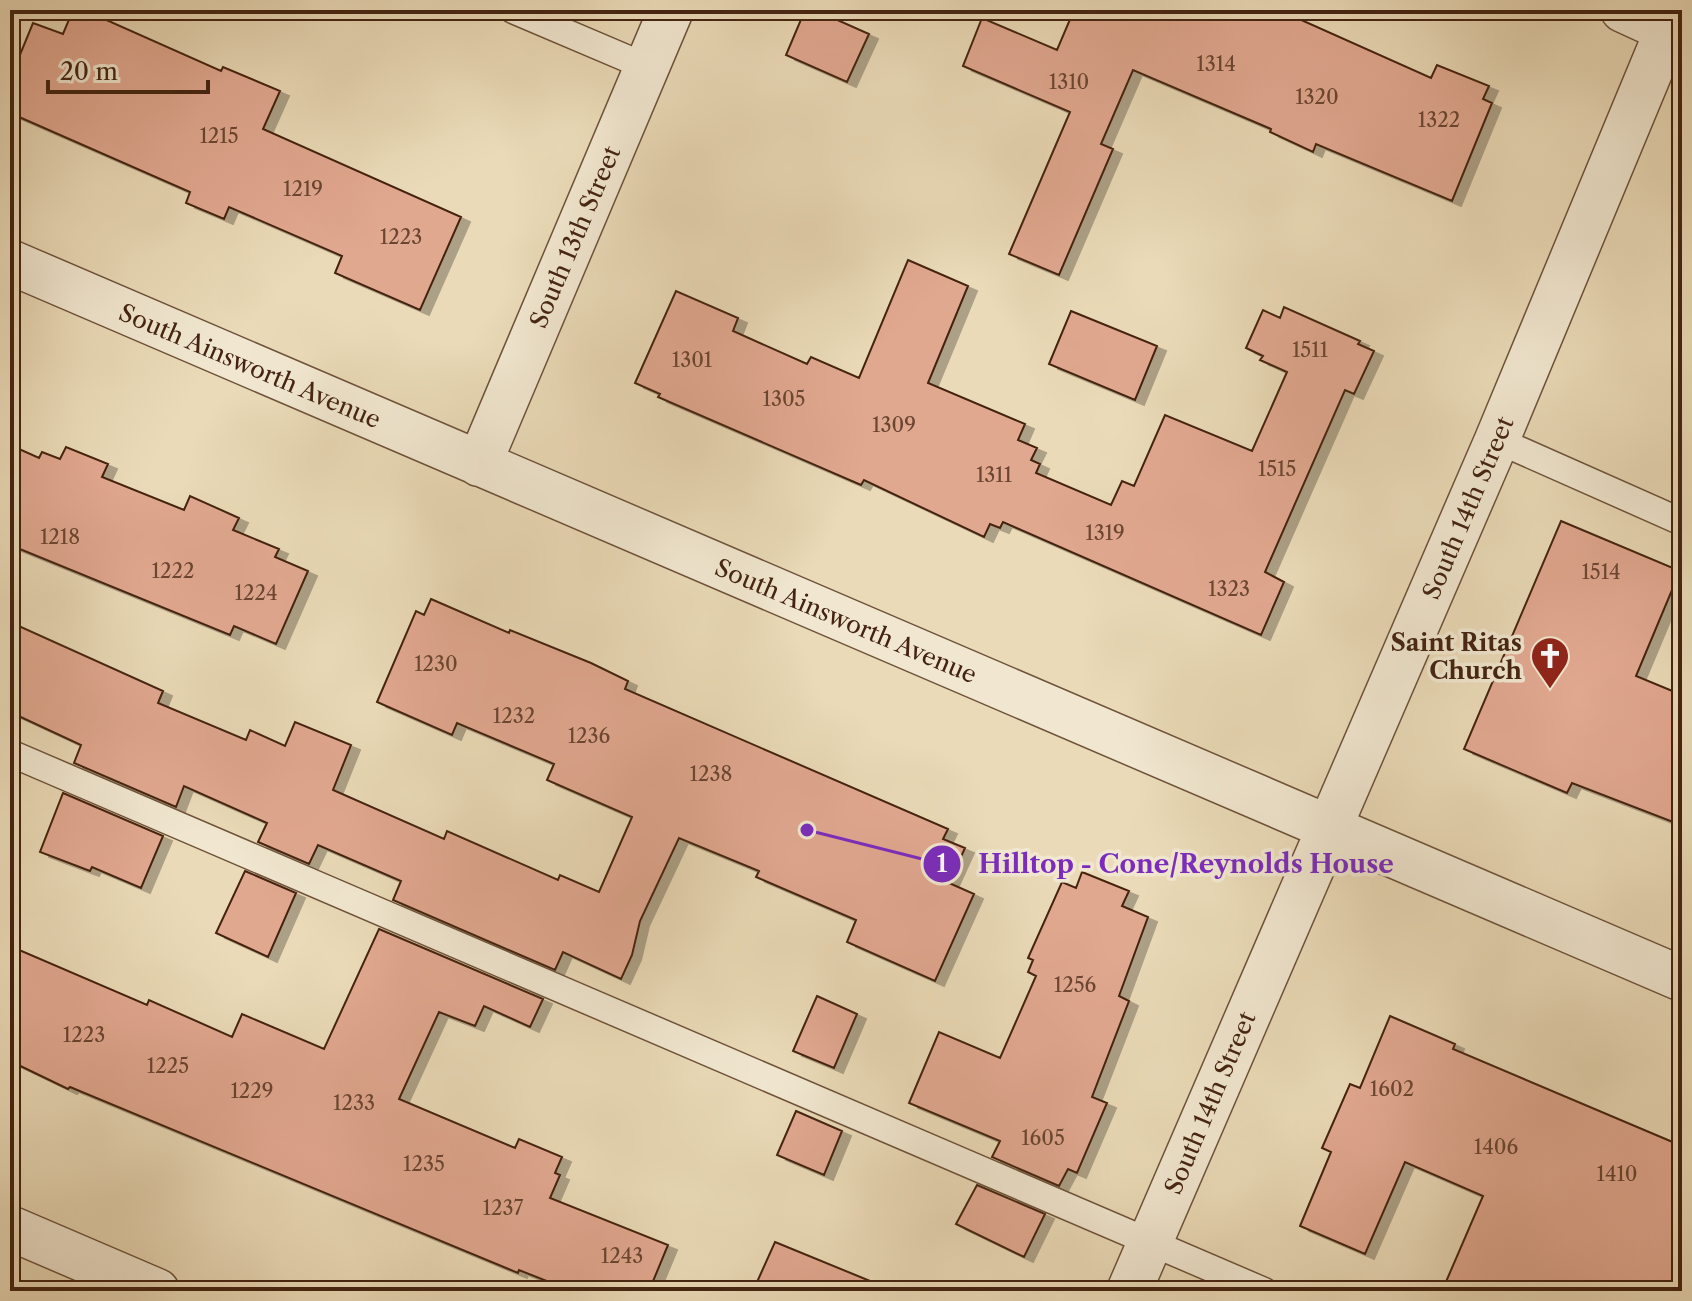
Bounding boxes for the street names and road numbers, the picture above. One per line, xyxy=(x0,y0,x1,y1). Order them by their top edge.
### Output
street label: South 13th Street xyxy=(524,141,627,332)
street label: South Ainsworth Avenue xyxy=(115,298,385,434)
street label: South 14th Street xyxy=(1416,412,1520,604)
street label: South Ainsworth Avenue xyxy=(711,553,981,689)
street label: South 14th Street xyxy=(1158,1007,1262,1199)

